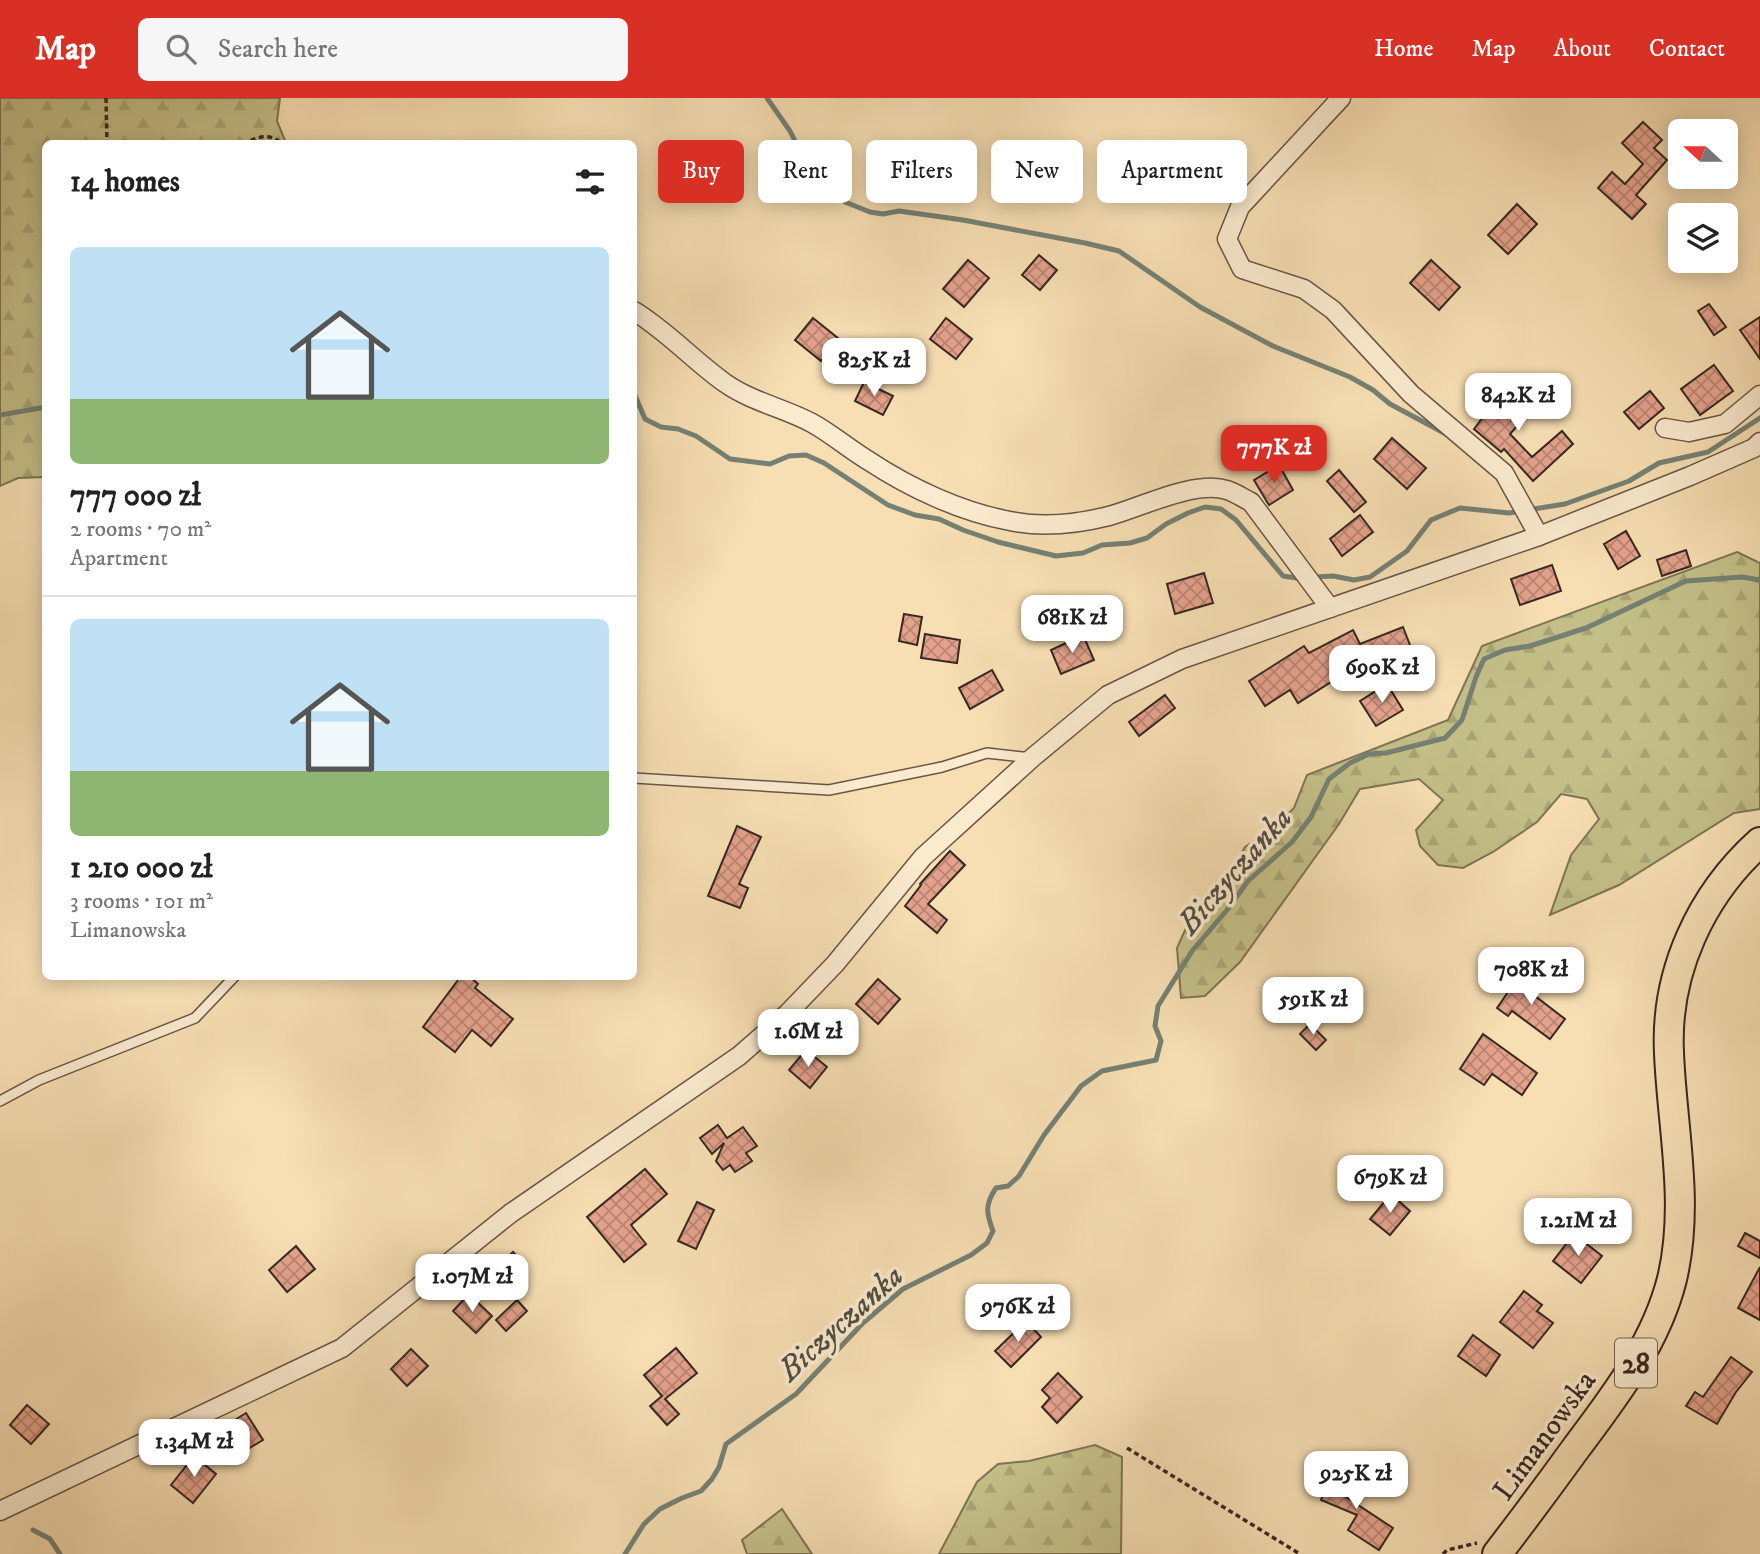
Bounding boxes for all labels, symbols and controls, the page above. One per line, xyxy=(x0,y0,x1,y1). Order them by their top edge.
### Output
search box xyxy=(138,18,628,81)
text: Map xyxy=(35,29,96,70)
icon: search xyxy=(162,30,200,68)
text: Search here xyxy=(218,33,338,66)
text: Home xyxy=(1374,34,1433,64)
text: Map xyxy=(1471,34,1516,64)
text: About xyxy=(1554,34,1611,64)
text: Contact xyxy=(1649,34,1725,64)
north arrow xyxy=(1668,119,1738,189)
map controls xyxy=(1668,119,1738,273)
chip: Buy xyxy=(658,140,744,203)
chip: Rent xyxy=(758,140,852,203)
chip: Filters xyxy=(866,140,977,203)
chip: New xyxy=(991,140,1083,203)
chip: Apartment xyxy=(1097,140,1247,203)
icon: filters xyxy=(571,163,609,201)
text: 14 homes xyxy=(70,164,180,201)
button: layers xyxy=(1668,203,1738,273)
icon: home xyxy=(277,292,403,418)
pin: 825K zł xyxy=(809,338,939,398)
text: 825K zł xyxy=(838,346,910,375)
pin: 842K zł xyxy=(1453,374,1583,433)
text: 842K zł xyxy=(1481,381,1555,410)
pin: 777K zł xyxy=(1209,426,1339,485)
text: 777K zł xyxy=(1237,433,1311,462)
text: 777 000 zł xyxy=(70,478,201,515)
text: 2 rooms · 70 m² xyxy=(70,515,211,544)
text: Apartment xyxy=(70,544,168,573)
pin: 681K zł xyxy=(1007,596,1137,655)
text: 681K zł xyxy=(1037,603,1107,632)
pin: 690K zł xyxy=(1317,646,1447,705)
text: 690K zł xyxy=(1345,653,1419,682)
icon: home xyxy=(277,664,403,790)
water label: Biczyczanka xyxy=(1169,800,1302,944)
text: 1 210 000 zł xyxy=(70,850,213,887)
text: 3 rooms · 101 m² xyxy=(70,887,213,916)
text: Limanowska xyxy=(70,916,186,945)
pin: 708K zł xyxy=(1466,948,1596,1007)
text: 708K zł xyxy=(1494,955,1568,984)
pin: 591K zł xyxy=(1248,978,1378,1037)
text: 591K zł xyxy=(1278,985,1348,1014)
pin: 1.6M zł xyxy=(743,1010,873,1069)
text: 1.6M zł xyxy=(774,1017,842,1046)
pin: 679K zł xyxy=(1325,1156,1455,1215)
text: 679K zł xyxy=(1353,1163,1427,1192)
pin: 1.21M zł xyxy=(1506,1198,1650,1258)
text: 1.21M zł xyxy=(1540,1206,1616,1235)
pin: 1.07M zł xyxy=(400,1254,544,1314)
water label: Biczyczanka xyxy=(769,1257,912,1391)
text: 1.07M zł xyxy=(431,1262,513,1291)
pin: 976K zł xyxy=(953,1284,1083,1344)
text: 976K zł xyxy=(981,1292,1055,1321)
road number: 28 xyxy=(1615,1338,1657,1388)
street label: Limanowska xyxy=(1486,1363,1605,1508)
pin: 1.34M zł xyxy=(122,1420,266,1479)
text: 1.34M zł xyxy=(155,1427,233,1456)
pin: 925K zł xyxy=(1291,1452,1421,1511)
text: 925K zł xyxy=(1320,1459,1392,1488)

